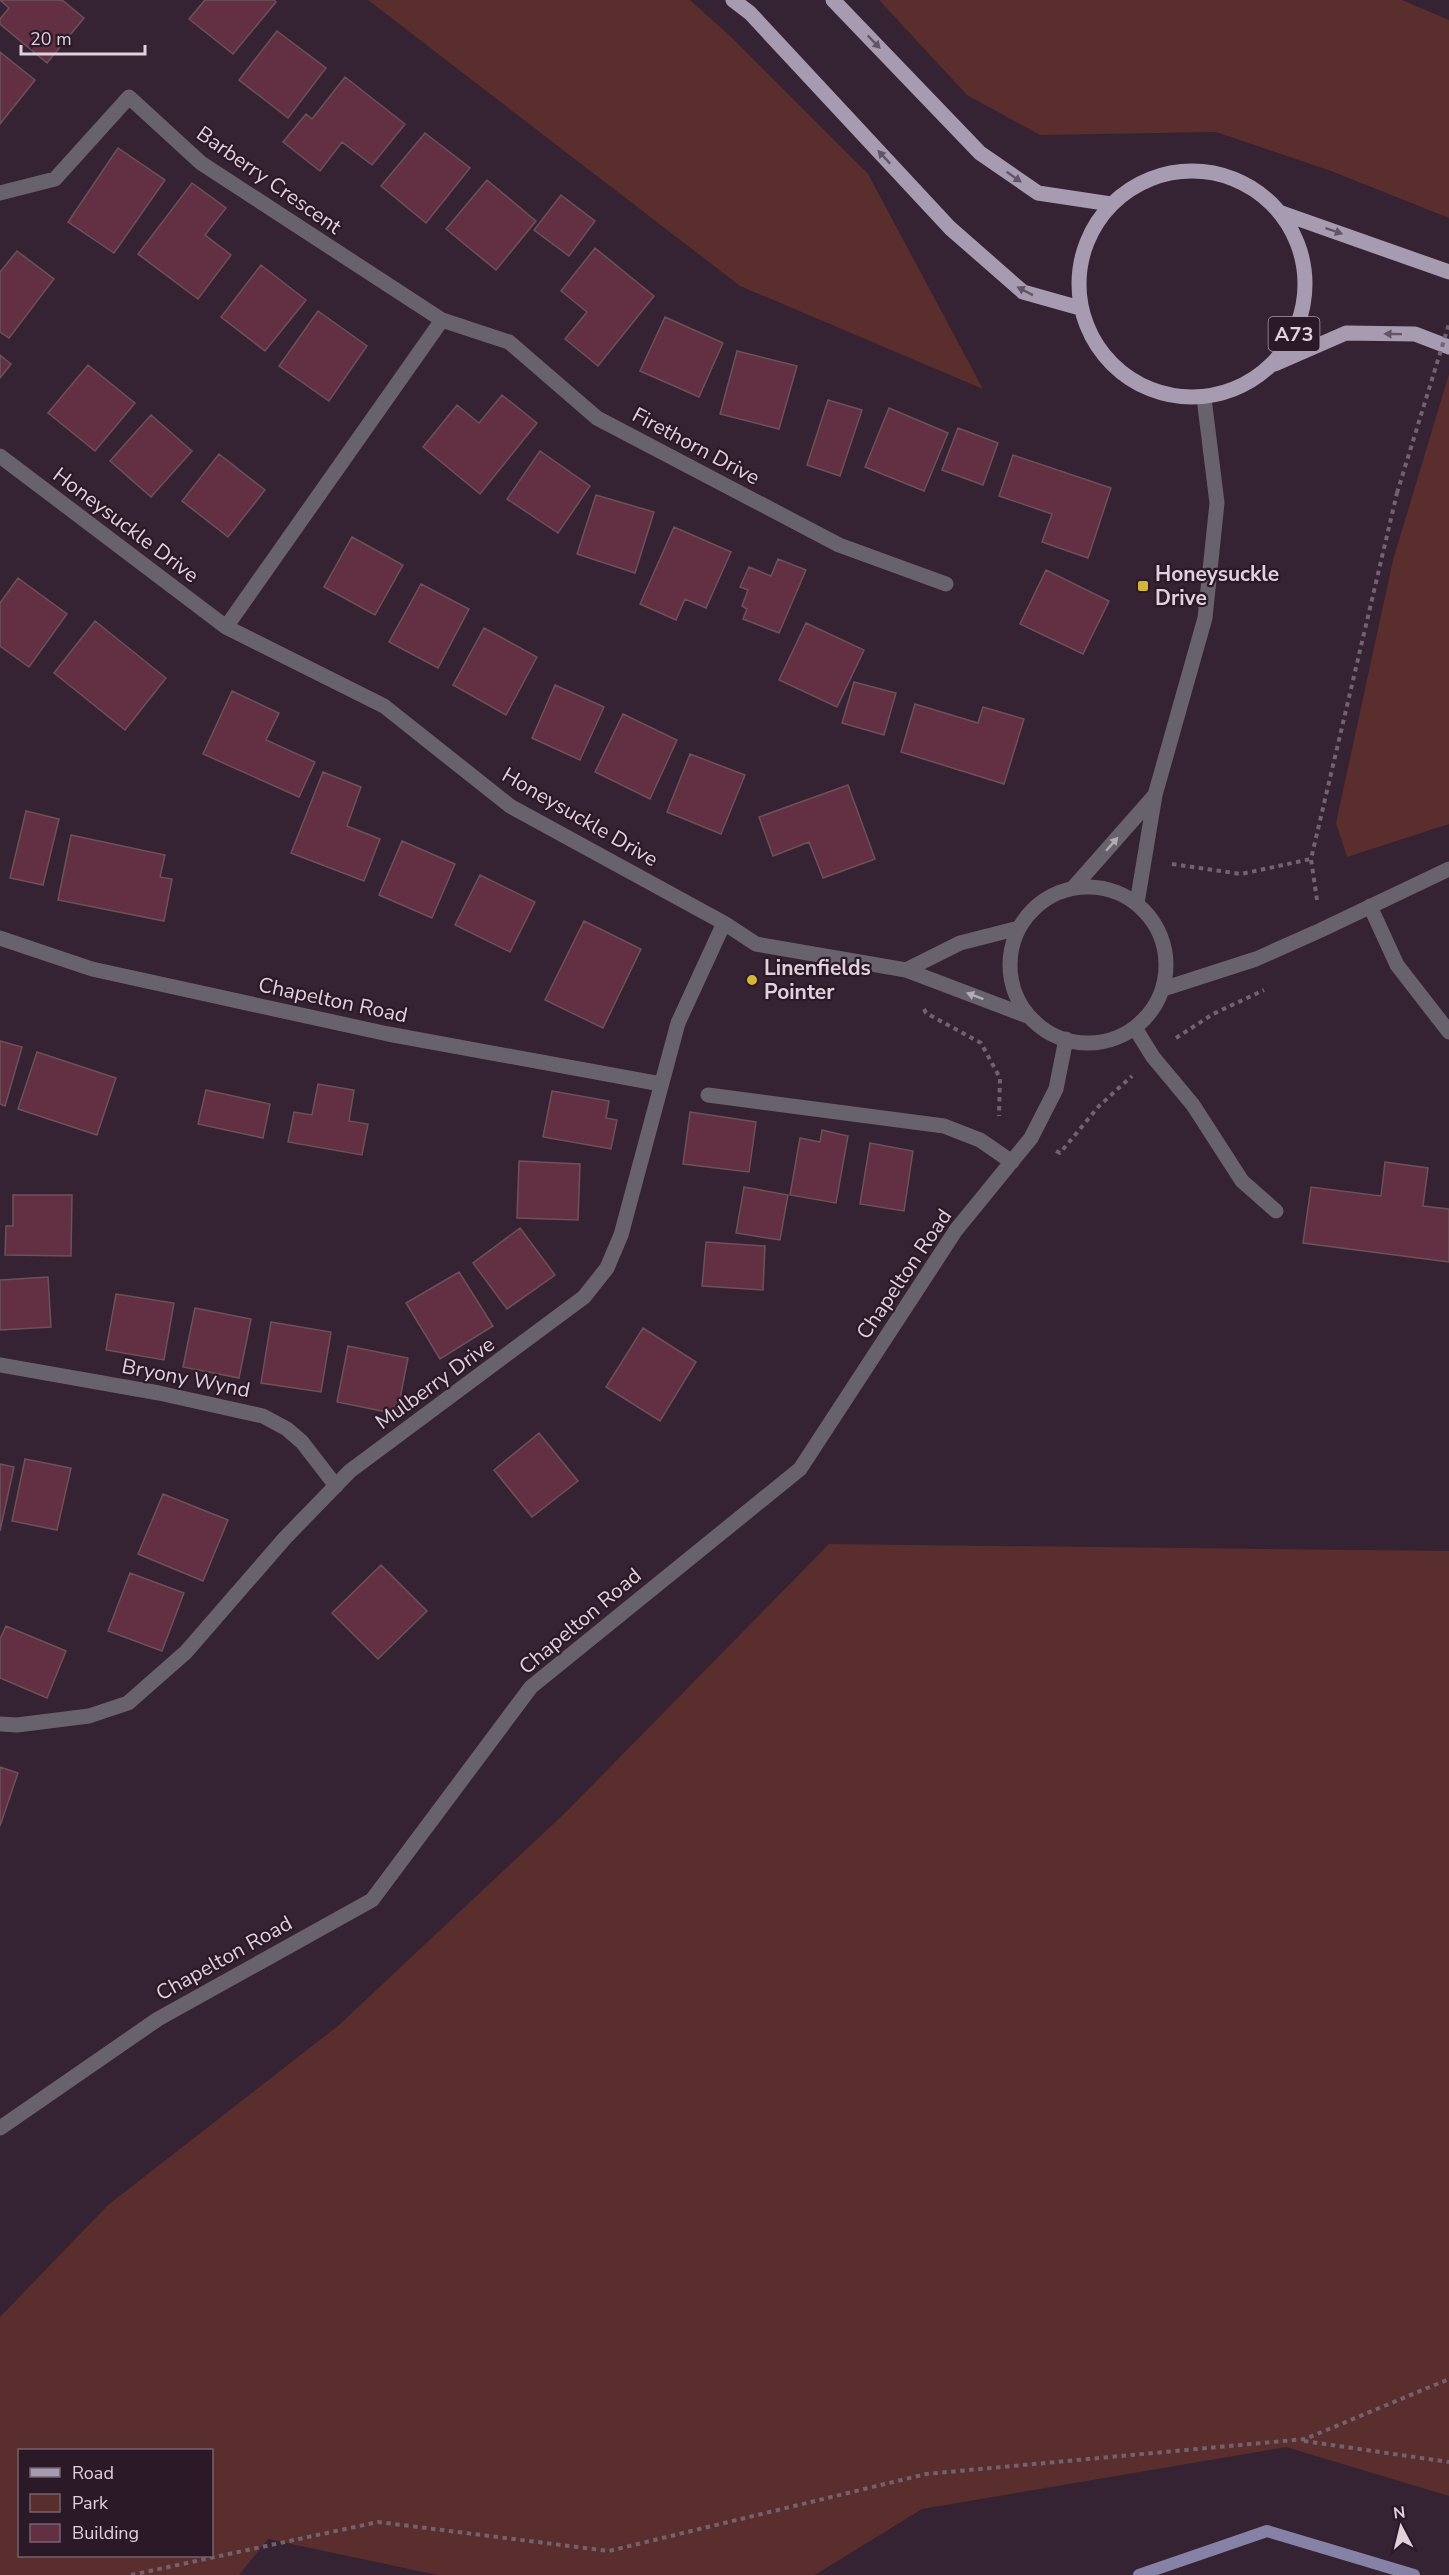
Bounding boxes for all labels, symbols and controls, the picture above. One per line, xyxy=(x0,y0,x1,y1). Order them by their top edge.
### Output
scale bar xyxy=(21,18,146,56)
text: 20 m xyxy=(30,27,72,51)
one-way arrow xyxy=(866,35,880,49)
street label: Barberry Crescent xyxy=(191,120,348,241)
one-way arrow xyxy=(878,150,891,165)
one-way arrow xyxy=(1006,171,1022,183)
one-way arrow xyxy=(1325,227,1343,237)
one-way arrow xyxy=(1016,286,1034,296)
road number: A73 xyxy=(1268,317,1320,351)
one-way arrow xyxy=(1384,329,1403,338)
street label: Firethorn Drive xyxy=(627,401,765,491)
street label: Honeysuckle Drive xyxy=(47,461,205,589)
place label: Honeysuckle Drive xyxy=(1155,560,1279,612)
marker: Honeysuckle Drive xyxy=(1136,579,1150,593)
street label: Honeysuckle Drive xyxy=(497,761,663,873)
one-way arrow xyxy=(1105,837,1118,852)
place label: Linenfields Pointer xyxy=(764,954,871,1006)
street label: Chapelton Road xyxy=(256,971,410,1029)
marker: Linenfields Pointer xyxy=(745,973,759,987)
one-way arrow xyxy=(966,991,984,1000)
street label: Chapelton Road xyxy=(850,1203,958,1345)
street label: Mulberry Drive xyxy=(370,1330,500,1436)
street label: Bryony Wynd xyxy=(119,1352,253,1404)
street label: Chapelton Road xyxy=(513,1562,647,1680)
street label: Chapelton Road xyxy=(151,1909,297,2007)
legend xyxy=(18,2449,213,2557)
text: Road xyxy=(72,2461,114,2485)
text: Park xyxy=(72,2491,109,2515)
north arrow xyxy=(1371,2497,1431,2557)
text: N xyxy=(1392,2501,1407,2525)
text: Building xyxy=(72,2521,139,2545)

